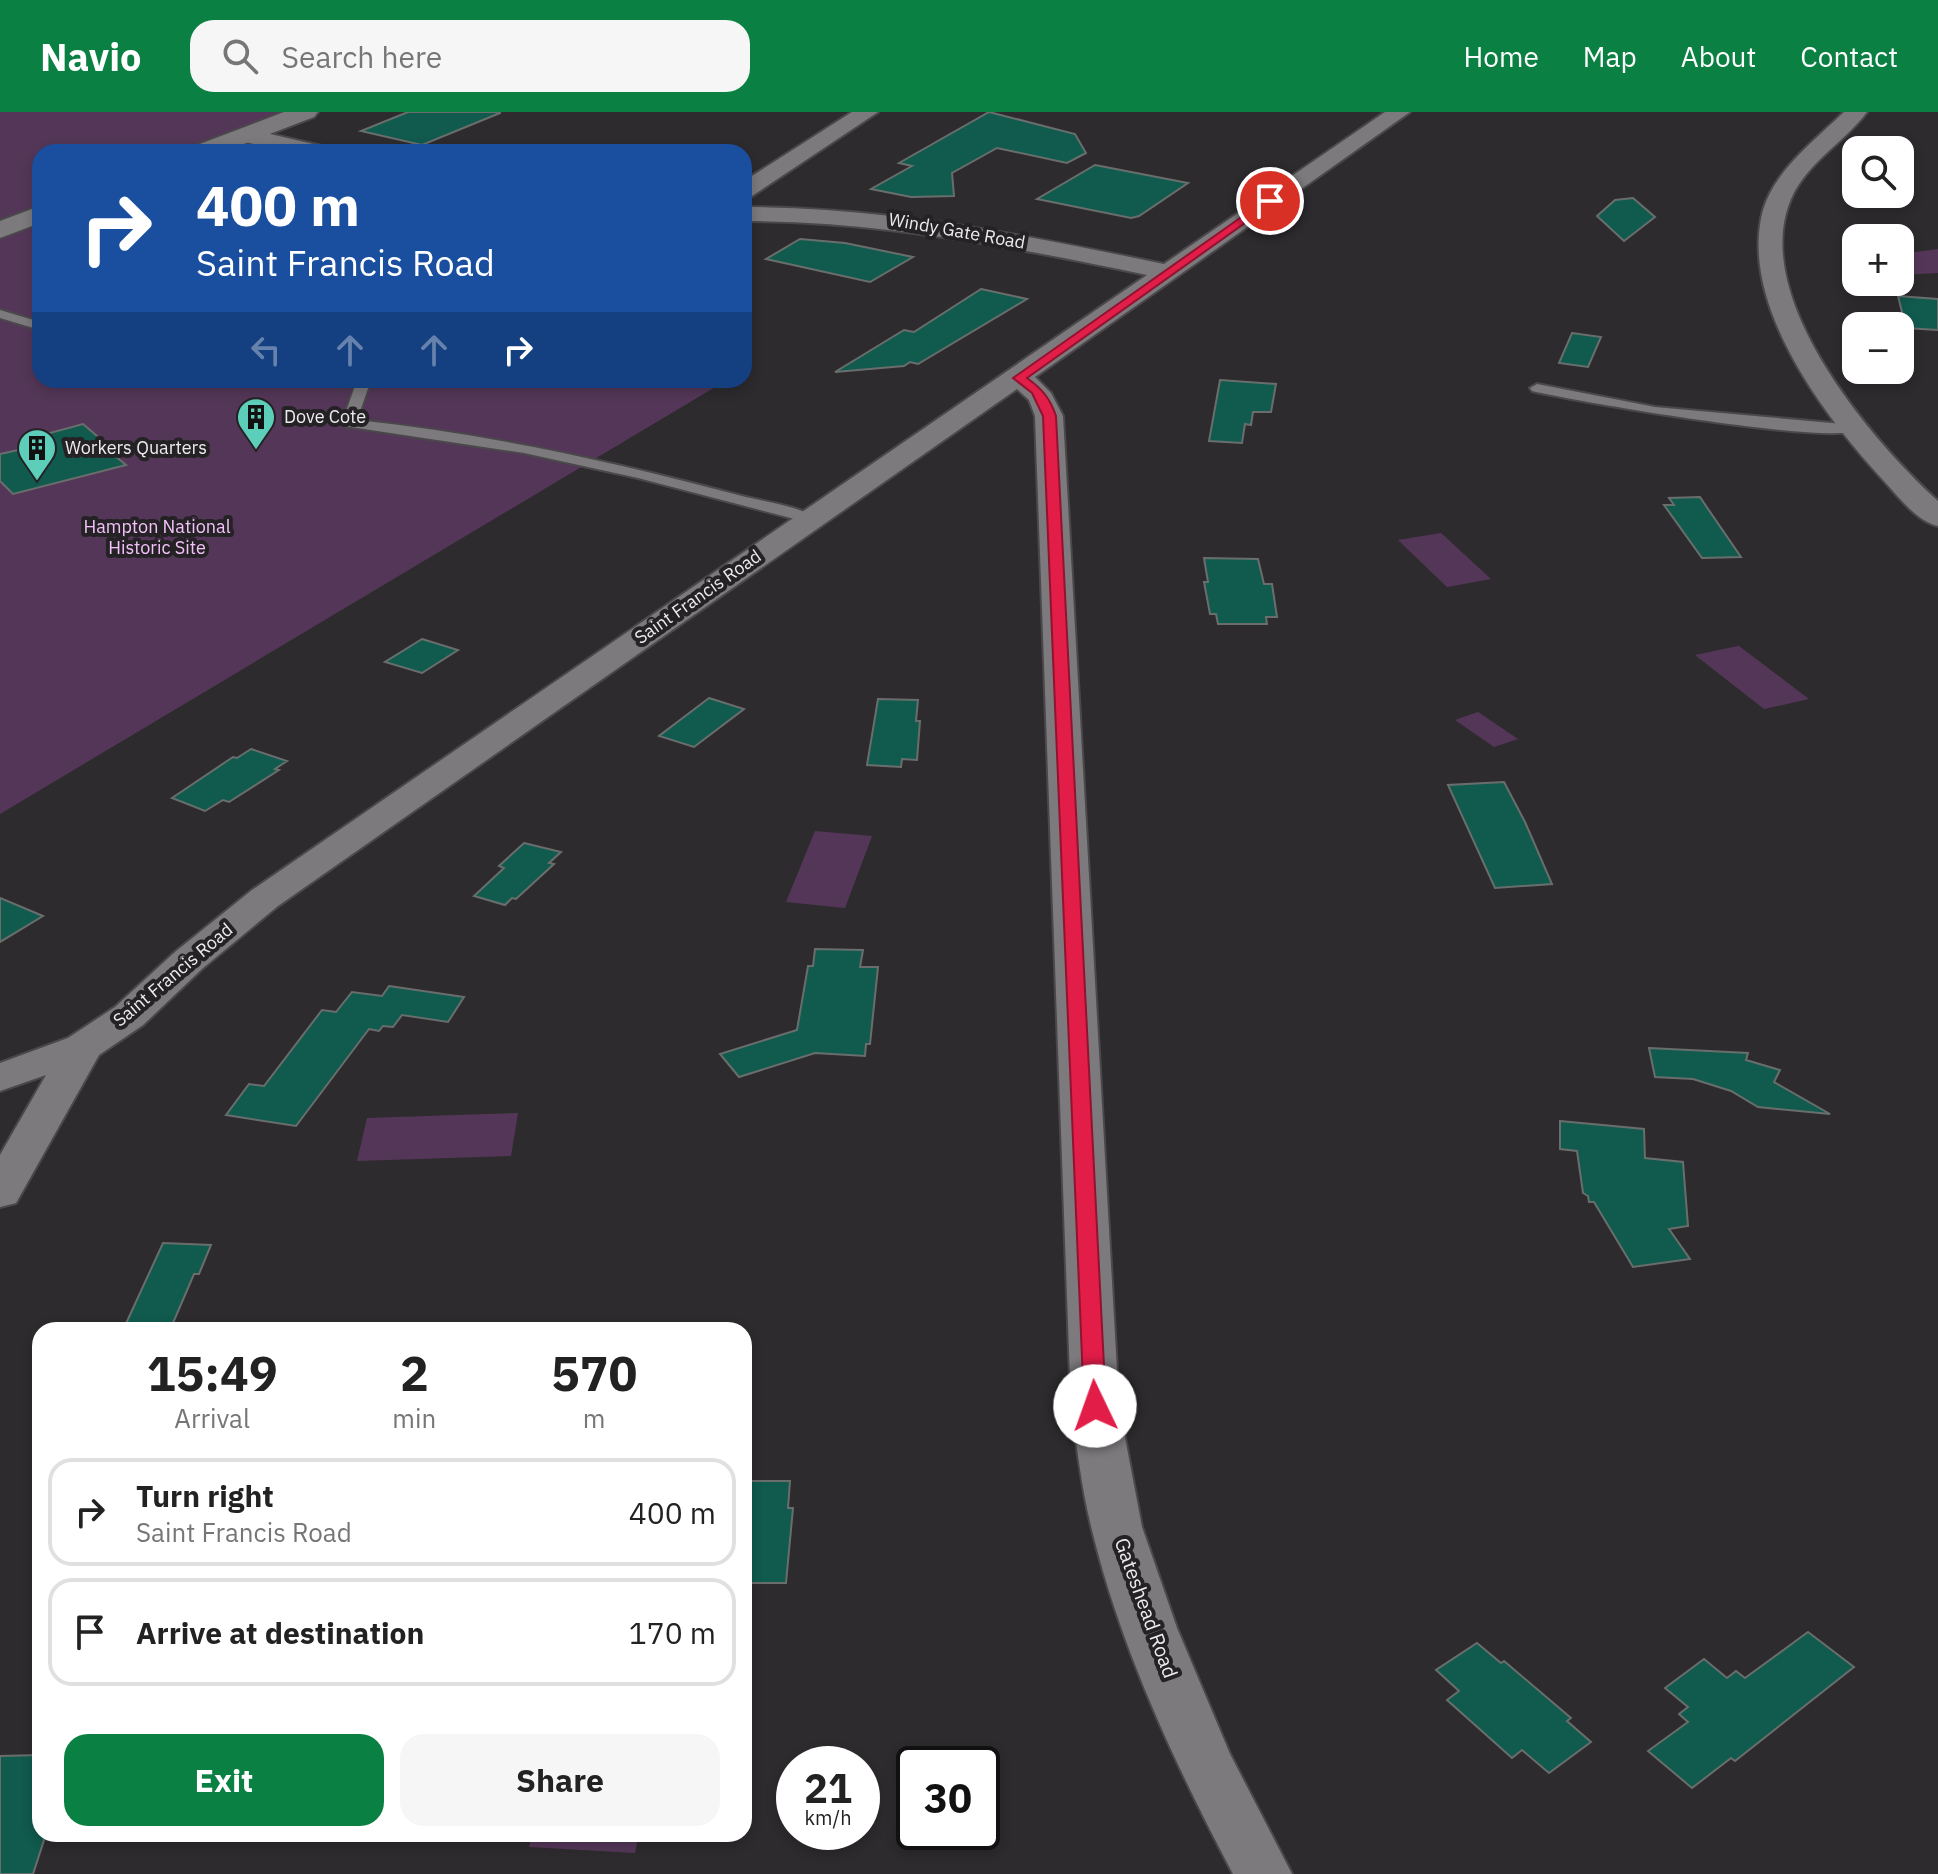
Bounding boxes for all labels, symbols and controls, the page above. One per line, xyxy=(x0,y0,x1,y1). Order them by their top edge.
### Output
search box xyxy=(190,20,750,92)
text: Navio xyxy=(40,32,142,81)
icon: search xyxy=(218,34,262,78)
text: Search here xyxy=(282,37,442,76)
text: Home xyxy=(1463,38,1539,75)
text: Map xyxy=(1583,38,1637,75)
text: About xyxy=(1681,38,1756,75)
text: Contact xyxy=(1800,38,1898,75)
map controls xyxy=(1842,136,1914,384)
button: search xyxy=(1842,136,1914,208)
pin xyxy=(1236,167,1304,235)
text: 400 m xyxy=(196,169,360,241)
icon: right xyxy=(64,176,168,280)
icon: arrive xyxy=(1248,179,1292,223)
street label: Windy Gate Road xyxy=(887,207,1027,254)
button: + xyxy=(1842,224,1914,296)
text: Saint Francis Road xyxy=(196,239,495,286)
button: − xyxy=(1842,312,1914,384)
icon: left xyxy=(244,328,288,372)
icon: ahead xyxy=(328,328,372,372)
icon: ahead xyxy=(412,328,456,372)
icon: right xyxy=(496,328,540,372)
building icon: Dove Cote xyxy=(235,396,277,451)
place label: Dove Cote xyxy=(284,405,366,428)
building icon: Workers Quarters xyxy=(16,427,58,482)
place label: Workers Quarters xyxy=(65,436,207,459)
park label: Hampton National Historic Site xyxy=(83,515,231,559)
street label: Saint Francis Road xyxy=(630,544,765,649)
street label: Saint Francis Road xyxy=(108,918,237,1031)
text: 15:49 xyxy=(147,1342,278,1404)
text: 2 xyxy=(400,1342,429,1404)
text: 570 xyxy=(551,1342,637,1404)
position arrow xyxy=(1053,1364,1137,1448)
text: Arrival xyxy=(174,1401,250,1435)
text: min xyxy=(392,1401,436,1435)
text: m xyxy=(583,1401,605,1435)
text: Turn right xyxy=(136,1476,274,1515)
icon: right xyxy=(68,1490,112,1534)
text: 400 m xyxy=(629,1493,716,1532)
text: Saint Francis Road xyxy=(136,1515,352,1549)
street label: Gateshead Road xyxy=(1109,1534,1184,1682)
icon: arrive xyxy=(68,1610,112,1654)
text: Arrive at destination xyxy=(136,1613,424,1652)
text: 170 m xyxy=(629,1613,716,1652)
button: Exit xyxy=(64,1734,384,1826)
button: Share xyxy=(400,1734,720,1826)
speed limit sign: 30 xyxy=(896,1746,1000,1850)
text: 21 xyxy=(804,1762,852,1814)
text: km/h xyxy=(804,1804,852,1831)

